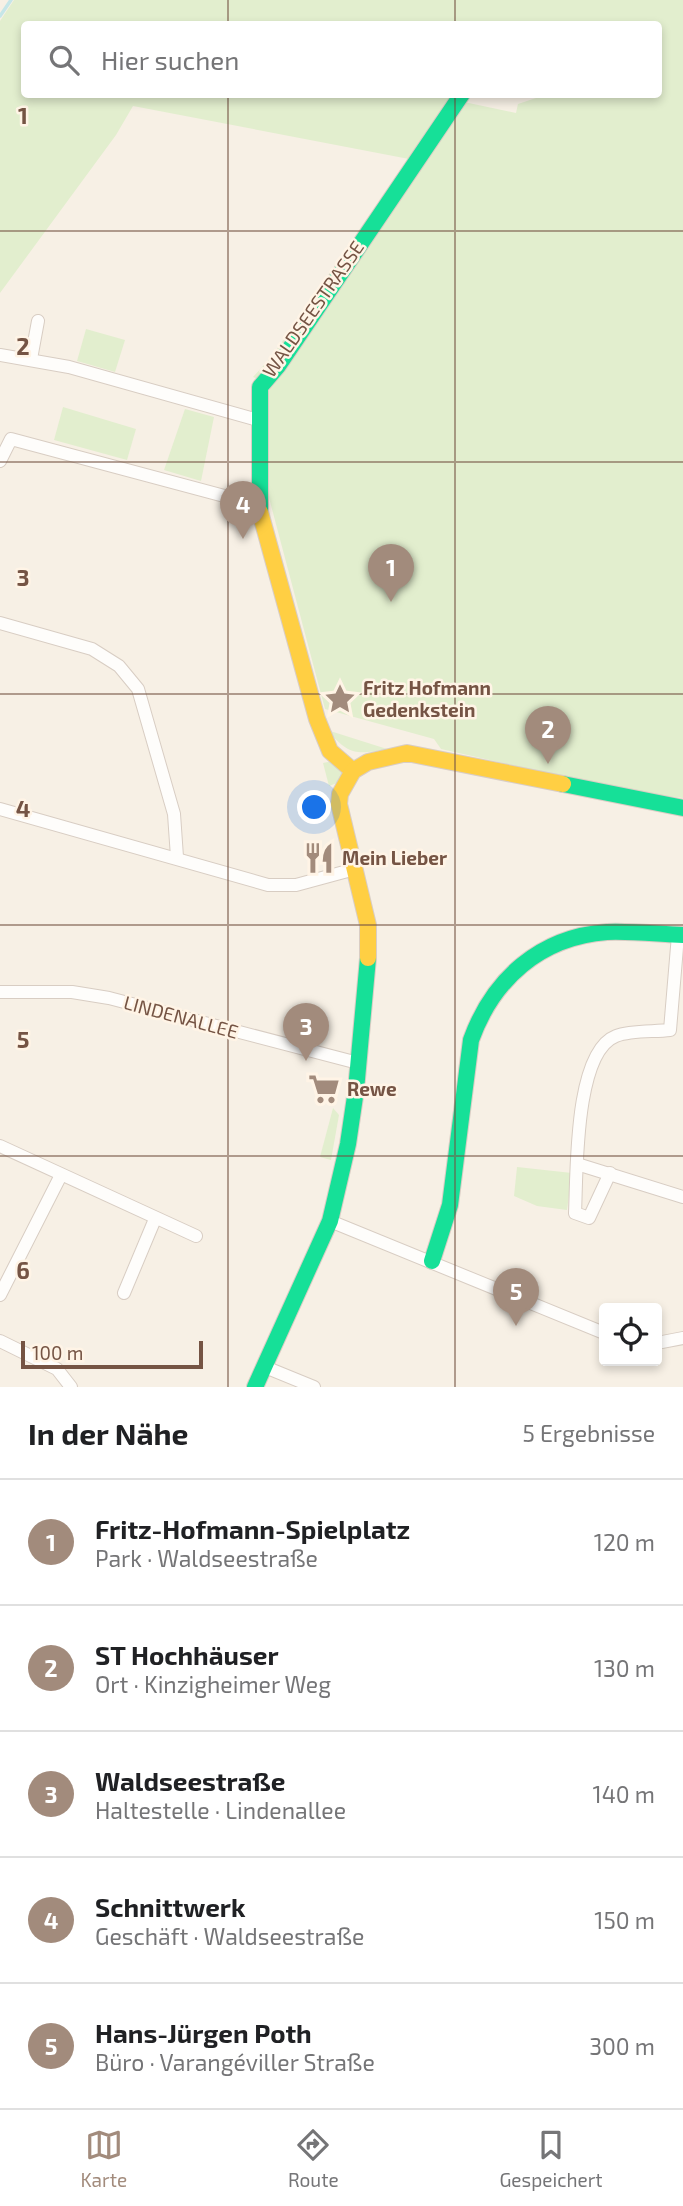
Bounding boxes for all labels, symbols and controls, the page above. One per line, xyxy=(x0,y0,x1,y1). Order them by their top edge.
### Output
search box xyxy=(21,21,662,98)
icon: search xyxy=(45,41,83,79)
text: Hier suchen xyxy=(101,44,239,75)
text: 1 xyxy=(18,101,28,129)
street label: WALDSEESTRASSE xyxy=(257,236,368,381)
text: 2 xyxy=(16,332,30,360)
pin: 4 xyxy=(220,481,266,539)
pin: 1 xyxy=(368,544,414,602)
text: 3 xyxy=(16,563,30,591)
place label: Fritz Hofmann Gedenkstein xyxy=(363,676,491,721)
place icon: Fritz Hofmann Gedenkstein xyxy=(323,682,357,716)
pin: 2 xyxy=(525,706,571,764)
your location xyxy=(297,790,331,824)
text: 4 xyxy=(16,794,30,822)
restaurant icon: Mein Lieber xyxy=(302,841,336,875)
place label: Mein Lieber xyxy=(342,846,447,869)
street label: LINDENALLEE xyxy=(121,990,241,1043)
pin: 3 xyxy=(283,1003,329,1061)
text: 5 xyxy=(17,1025,29,1053)
supermarket icon: Rewe xyxy=(307,1072,341,1106)
place label: Rewe xyxy=(347,1077,397,1100)
text: 6 xyxy=(16,1256,30,1284)
pin: 5 xyxy=(493,1268,539,1326)
map controls xyxy=(599,1303,662,1366)
button: locate xyxy=(599,1303,662,1366)
scale bar xyxy=(21,1338,203,1370)
text: 100 m xyxy=(32,1341,83,1364)
text: In der Nähe xyxy=(28,1415,189,1451)
text: 5 Ergebnisse xyxy=(523,1419,655,1447)
text: Fritz-Hofmann-Spielplatz xyxy=(95,1513,410,1544)
text: 1 xyxy=(46,1528,56,1556)
text: 120 m xyxy=(594,1528,655,1556)
text: Park · Waldseestraße xyxy=(95,1544,318,1572)
text: ST Hochhäuser xyxy=(95,1639,279,1670)
text: 2 xyxy=(44,1654,58,1682)
text: 130 m xyxy=(594,1654,655,1682)
text: Ort · Kinzigheimer Weg xyxy=(95,1670,331,1698)
text: Waldseestraße xyxy=(95,1765,285,1796)
text: 3 xyxy=(44,1780,58,1808)
text: 140 m xyxy=(593,1780,655,1808)
text: Haltestelle · Lindenallee xyxy=(95,1796,346,1824)
text: Schnittwerk xyxy=(95,1891,246,1922)
text: 4 xyxy=(44,1906,58,1934)
text: 150 m xyxy=(594,1906,655,1934)
text: Geschäft · Waldseestraße xyxy=(95,1922,364,1950)
text: Hans-Jürgen Poth xyxy=(95,2017,312,2048)
text: 5 xyxy=(45,2032,57,2060)
text: 300 m xyxy=(589,2032,655,2060)
text: Büro · Varangéviller Straße xyxy=(95,2048,375,2076)
tab: Karte xyxy=(80,2126,127,2191)
tab: Route xyxy=(288,2126,339,2191)
tab: Gespeichert xyxy=(499,2126,603,2191)

